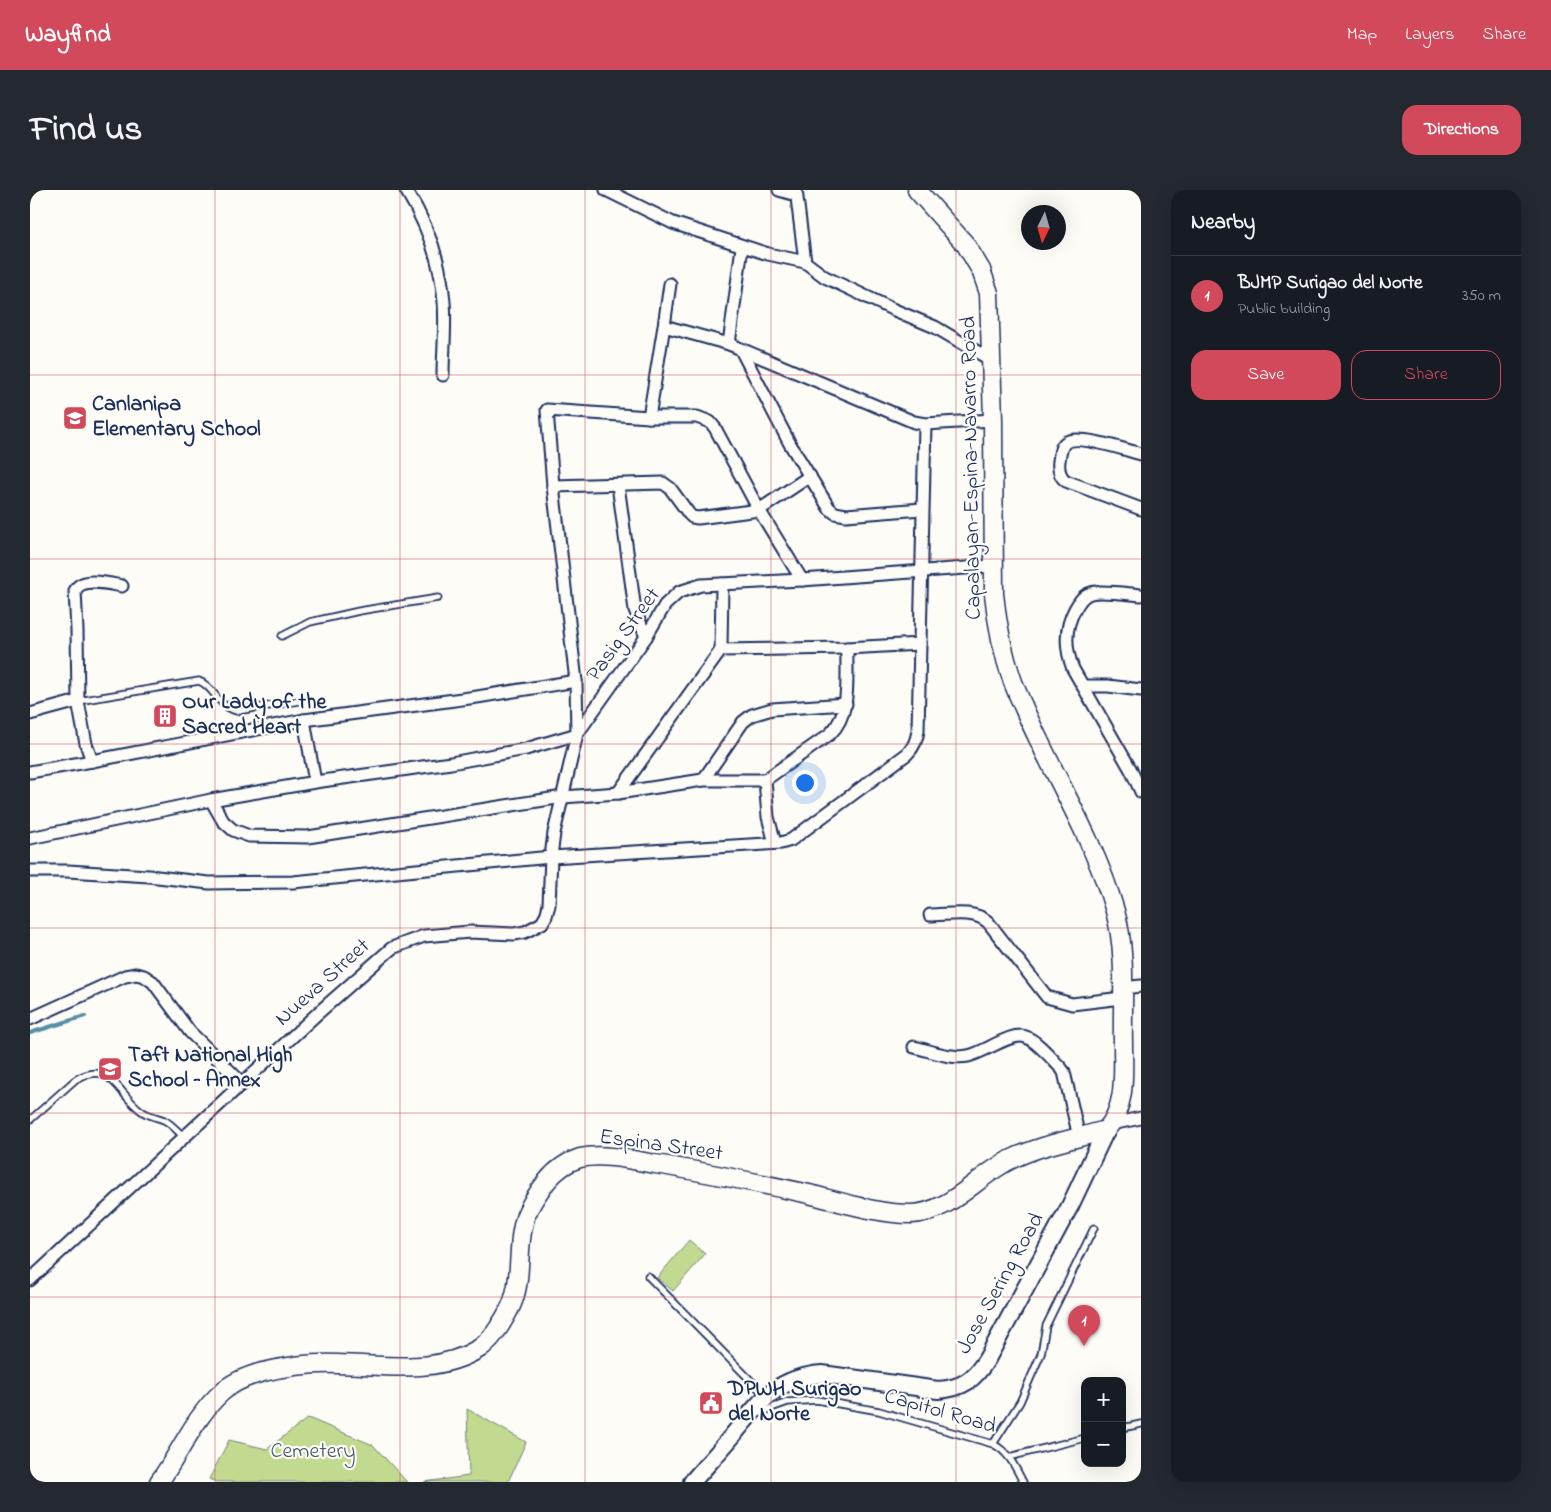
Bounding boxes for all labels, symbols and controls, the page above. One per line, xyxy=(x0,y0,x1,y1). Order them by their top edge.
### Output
text: Wayfind xyxy=(25,18,111,53)
text: Map xyxy=(1347,22,1377,48)
text: Layers xyxy=(1405,22,1455,48)
text: Share xyxy=(1483,22,1526,48)
text: Find us xyxy=(30,105,142,156)
button: Directions xyxy=(1402,105,1521,155)
north arrow xyxy=(1021,205,1066,250)
text: Nearby xyxy=(1191,208,1255,238)
text: BJMP Surigao del Norte xyxy=(1238,270,1423,297)
text: 1 xyxy=(1204,284,1210,308)
text: 350 m xyxy=(1462,284,1501,308)
text: Public building xyxy=(1238,297,1330,321)
street label: Capalayan-Espina-Navarro Road xyxy=(953,316,992,620)
button: Save xyxy=(1191,350,1341,400)
button: Share xyxy=(1351,350,1501,400)
place label: Canlanipa Elementary School xyxy=(92,389,261,447)
school or university icon: Canlanipa Elementary School xyxy=(62,405,88,431)
street label: Pasig Street xyxy=(579,581,670,689)
place label: Our Lady of the Sacred Heart xyxy=(182,687,327,744)
building icon: Our Lady of the Sacred Heart xyxy=(152,703,178,729)
your location xyxy=(792,770,818,796)
street label: Nueva Street xyxy=(268,931,378,1035)
place label: Taft National High School – Annex xyxy=(128,1040,292,1097)
school or university icon: Taft National High School – Annex xyxy=(97,1056,123,1082)
street label: Espina Street xyxy=(597,1122,725,1171)
street label: Jose Sering Road xyxy=(949,1207,1054,1361)
pin: 1 xyxy=(1068,1305,1100,1346)
place label: DPWH Surigao del Norte xyxy=(727,1374,862,1431)
map controls xyxy=(1081,1377,1126,1467)
button: + xyxy=(1081,1377,1126,1422)
street label: Capitol Road xyxy=(880,1381,1000,1443)
public building icon: DPWH Surigao del Norte xyxy=(698,1390,724,1416)
button: − xyxy=(1081,1422,1126,1467)
park label: Cemetery xyxy=(270,1436,356,1469)

